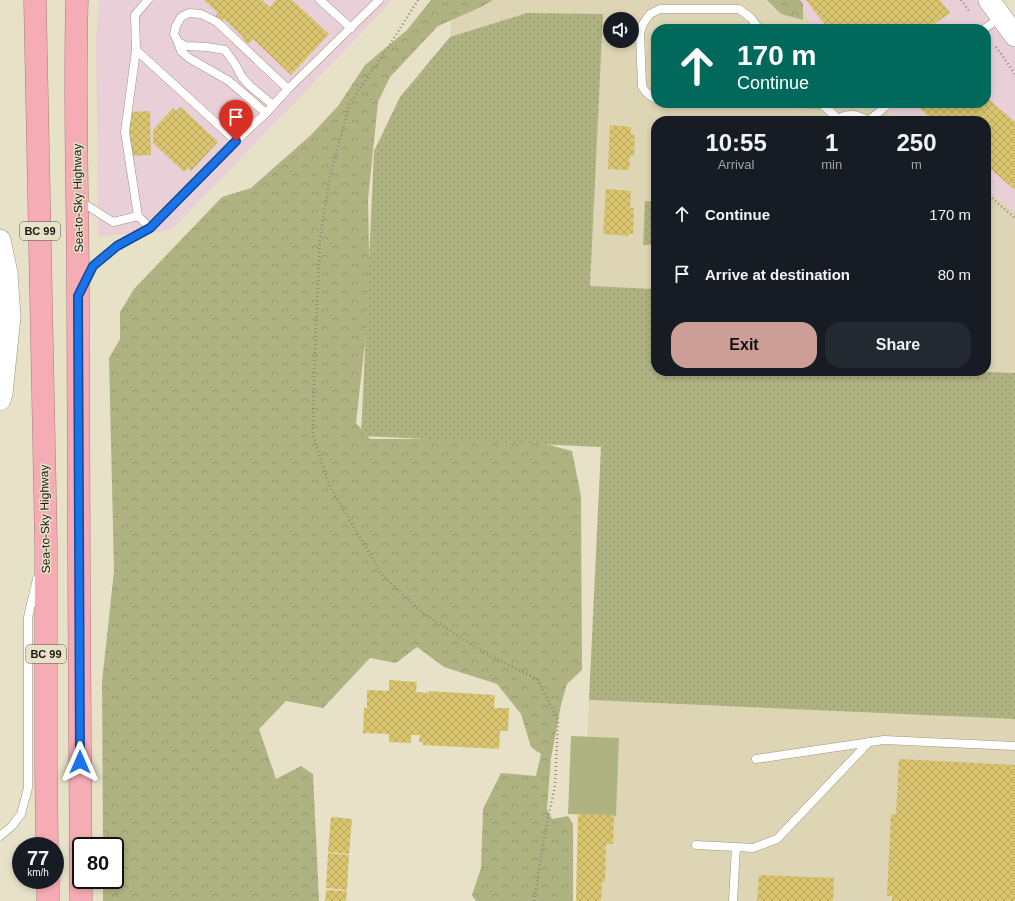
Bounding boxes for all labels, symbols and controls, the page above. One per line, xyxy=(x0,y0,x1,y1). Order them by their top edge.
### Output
map controls xyxy=(603,12,639,48)
button: sound xyxy=(603,12,639,48)
icon: ahead xyxy=(671,40,723,92)
text: 170 m xyxy=(737,40,816,71)
text: Continue xyxy=(737,73,809,93)
pin xyxy=(219,100,253,141)
icon: arrive xyxy=(225,106,247,128)
text: 10:55 xyxy=(705,129,767,156)
text: 1 xyxy=(825,129,838,156)
text: 250 xyxy=(897,129,937,156)
street label: Sea-to-Sky Highway xyxy=(70,144,86,252)
text: Arrival xyxy=(718,157,755,172)
text: min xyxy=(821,157,842,172)
text: m xyxy=(911,157,922,172)
icon: ahead xyxy=(671,203,693,225)
text: Continue xyxy=(705,206,770,223)
text: 170 m xyxy=(929,206,971,223)
road number: BC 99 xyxy=(20,222,60,240)
icon: arrive xyxy=(671,263,693,285)
text: Arrive at destination xyxy=(705,266,850,283)
text: 80 m xyxy=(938,266,971,283)
button: Exit xyxy=(671,322,817,368)
button: Share xyxy=(825,322,971,368)
street label: Sea-to-Sky Highway xyxy=(37,465,53,573)
road number: BC 99 xyxy=(26,645,66,663)
position arrow xyxy=(59,741,101,783)
speed limit sign: 80 xyxy=(72,837,124,889)
text: 77 xyxy=(27,847,49,869)
text: km/h xyxy=(27,867,49,878)

